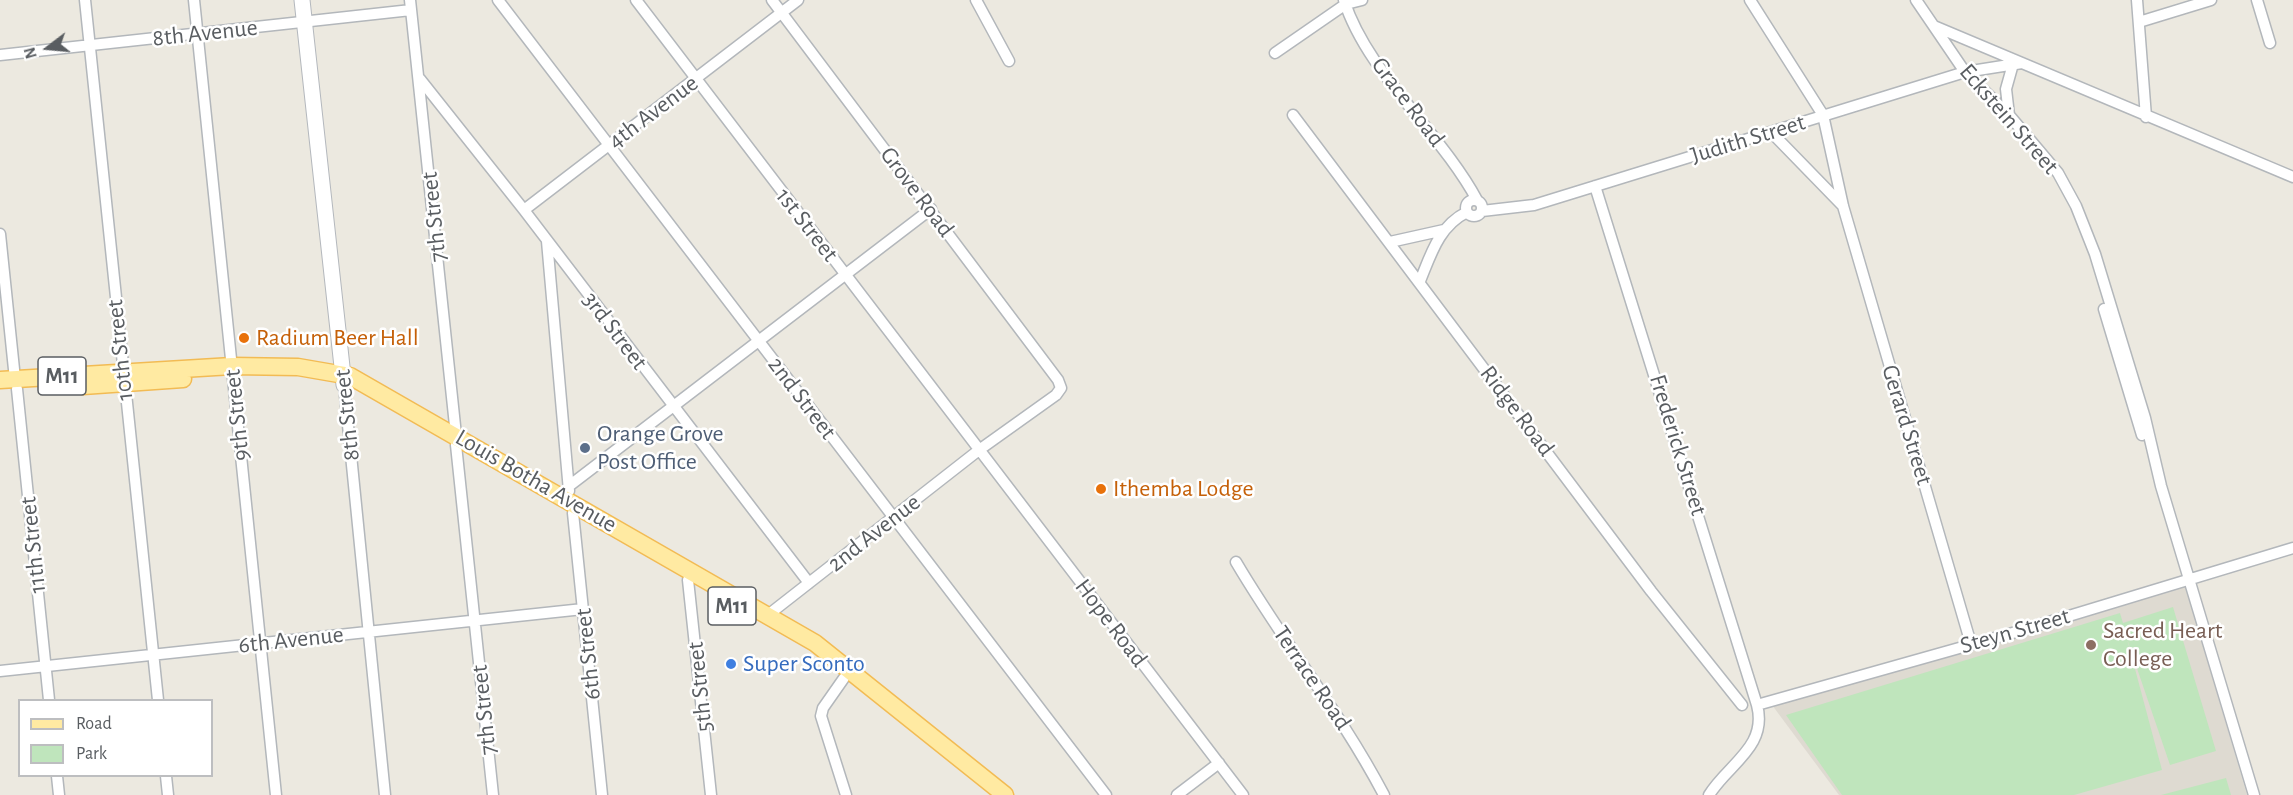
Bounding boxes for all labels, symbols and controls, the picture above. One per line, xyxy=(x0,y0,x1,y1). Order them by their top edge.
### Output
street label: 8th Avenue xyxy=(151,13,259,53)
north arrow xyxy=(18,18,78,78)
text: N xyxy=(21,45,40,61)
street label: Grace Road xyxy=(1365,52,1451,152)
street label: Eckstein Street xyxy=(1953,58,2065,180)
street label: 4th Avenue xyxy=(602,69,704,155)
street label: Judith Street xyxy=(1687,108,1809,170)
street label: Grove Road xyxy=(874,141,960,243)
street label: 7th Street xyxy=(415,170,453,264)
street label: 1st Street xyxy=(769,183,845,267)
street label: 3rd Street xyxy=(576,286,654,376)
street label: 10th Street xyxy=(100,298,140,402)
place label: Radium Beer Hall xyxy=(256,324,419,352)
marker: Radium Beer Hall xyxy=(237,331,251,345)
street label: 2nd Street xyxy=(762,351,842,445)
road number: M11 xyxy=(38,357,86,395)
street label: Ridge Road xyxy=(1474,360,1560,462)
street label: Gerard Street xyxy=(1875,362,1939,488)
street label: 9th Street xyxy=(218,368,256,462)
street label: 8th Street xyxy=(328,368,366,462)
street label: Frederick Street xyxy=(1643,371,1713,519)
place label: Orange Grove Post Office xyxy=(597,420,724,476)
street label: Louis Botha Avenue xyxy=(450,423,622,539)
marker: Orange Grove Post Office xyxy=(578,441,592,455)
place label: Ithemba Lodge xyxy=(1113,475,1254,503)
marker: Ithemba Lodge xyxy=(1094,482,1108,496)
street label: 2nd Avenue xyxy=(822,488,926,578)
street label: 11th Street xyxy=(14,495,52,595)
street label: Hope Road xyxy=(1069,573,1153,673)
road number: M11 xyxy=(708,587,756,625)
street label: Steyn Street xyxy=(1957,602,2073,660)
street label: 6th Street xyxy=(569,607,607,701)
place label: Sacred Heart College xyxy=(2103,617,2222,673)
street label: 6th Avenue xyxy=(237,620,345,660)
street label: Terrace Road xyxy=(1267,620,1357,736)
marker: Sacred Heart College xyxy=(2084,638,2098,652)
street label: 5th Street xyxy=(681,640,719,734)
place label: Super Sconto xyxy=(743,650,865,678)
marker: Super Sconto xyxy=(724,657,738,671)
street label: 7th Street xyxy=(465,663,503,757)
legend xyxy=(18,699,213,777)
text: Road xyxy=(76,715,112,733)
text: Park xyxy=(76,745,107,763)

